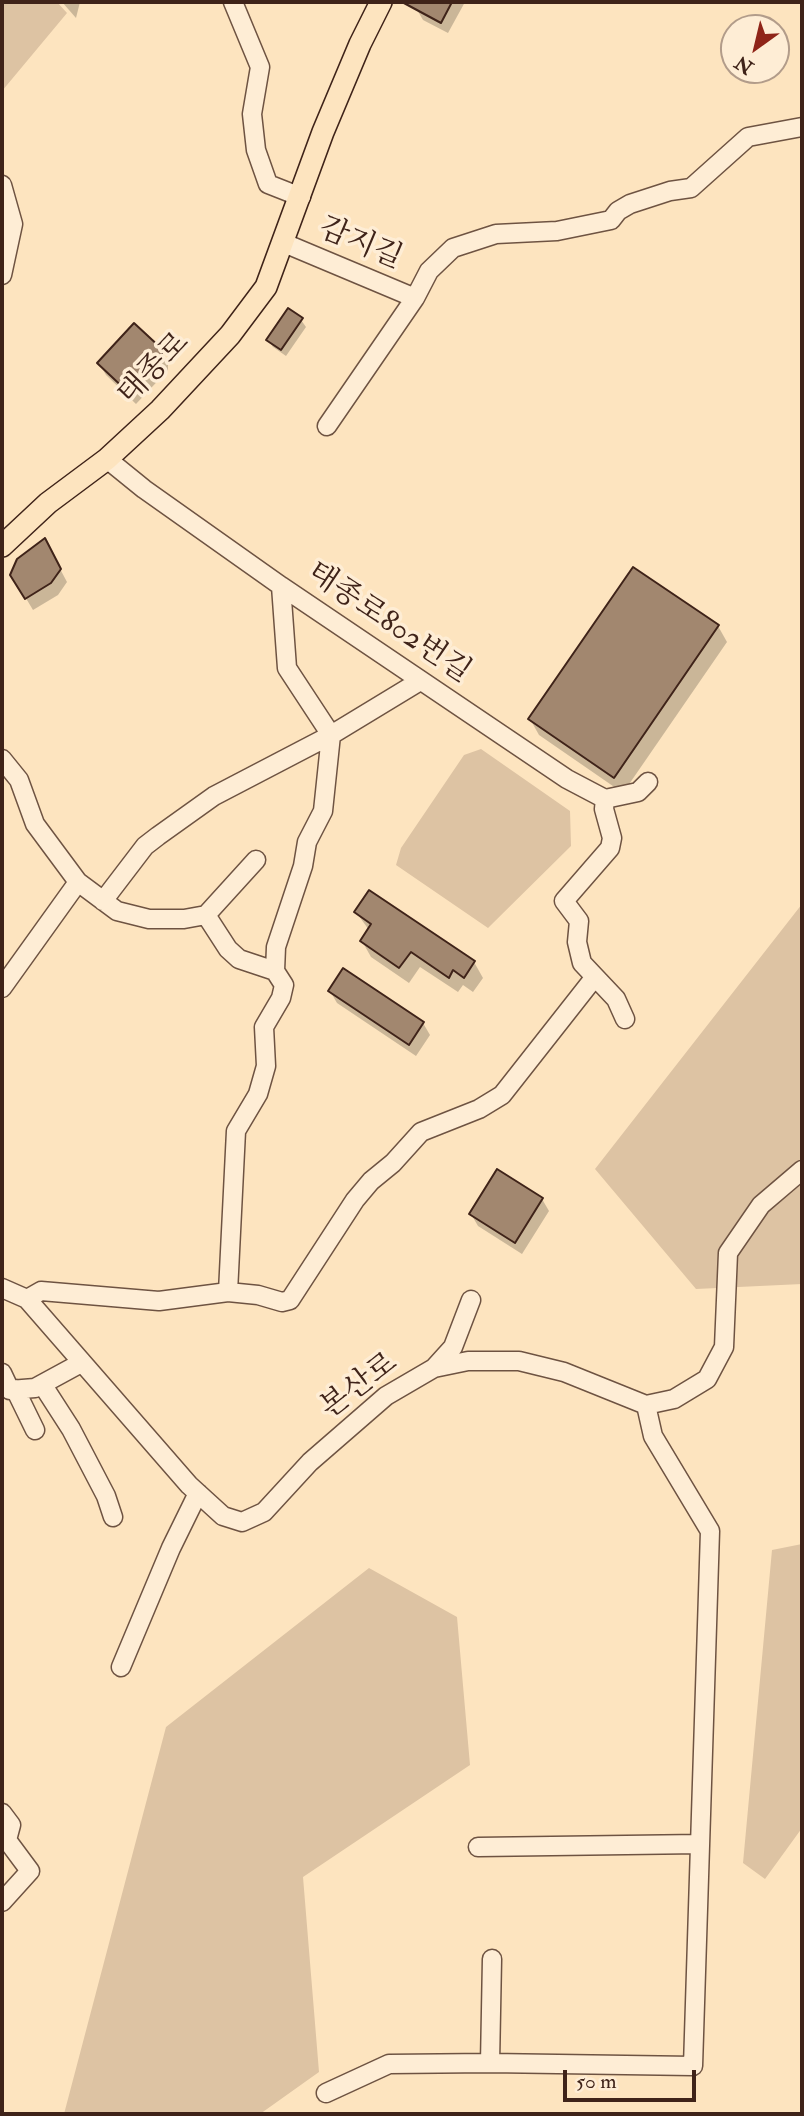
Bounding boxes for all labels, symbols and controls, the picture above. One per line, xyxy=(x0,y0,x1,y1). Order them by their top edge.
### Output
north arrow xyxy=(720,14,790,84)
text: N xyxy=(731,50,758,79)
street label: 감지길 xyxy=(313,211,407,279)
street label: 태종로 xyxy=(112,326,198,414)
street label: 태종로802번길 xyxy=(299,556,477,692)
street label: 본산로 xyxy=(314,1346,406,1428)
scale bar xyxy=(566,2056,699,2100)
text: 50 m xyxy=(576,2068,617,2095)

